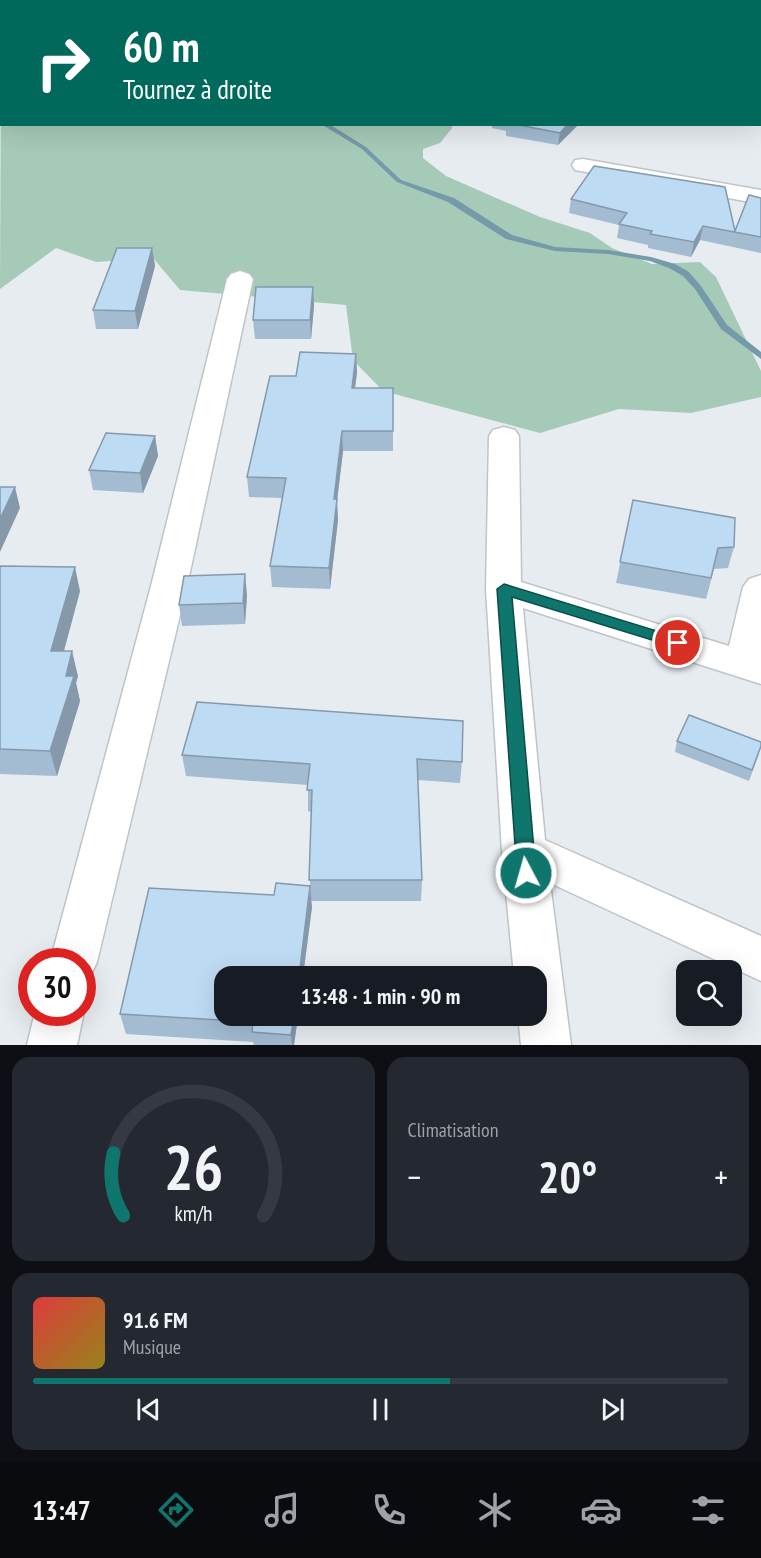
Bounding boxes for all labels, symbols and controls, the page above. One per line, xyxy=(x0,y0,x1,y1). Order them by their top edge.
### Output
text: 60 m xyxy=(123,19,200,74)
icon: right xyxy=(24,24,102,102)
text: Tournez à droite xyxy=(123,72,272,106)
pin xyxy=(652,617,703,668)
icon: arrive xyxy=(661,626,694,659)
position arrow xyxy=(494,841,558,905)
speed limit sign: 30 xyxy=(18,948,96,1026)
map controls xyxy=(676,960,742,1026)
button: search xyxy=(676,960,742,1026)
text: 13:48 · 1 min · 90 m xyxy=(301,982,460,1010)
text: Climatisation xyxy=(408,1117,499,1143)
text: 26 xyxy=(163,1126,223,1207)
text: 20° xyxy=(538,1147,597,1205)
text: − xyxy=(408,1155,421,1198)
text: + xyxy=(714,1155,728,1198)
text: km/h xyxy=(174,1199,212,1227)
text: 91.6 FM xyxy=(123,1306,188,1334)
text: Musique xyxy=(123,1334,181,1360)
icon: previous xyxy=(132,1393,165,1426)
icon: pause xyxy=(364,1393,397,1426)
icon: next xyxy=(596,1393,629,1426)
icon: directions xyxy=(155,1489,197,1531)
icon: music xyxy=(261,1489,303,1531)
icon: phone xyxy=(368,1489,410,1531)
icon: climate xyxy=(474,1489,516,1531)
icon: car xyxy=(580,1489,622,1531)
icon: filters xyxy=(687,1489,729,1531)
text: 13:47 xyxy=(32,1493,91,1527)

